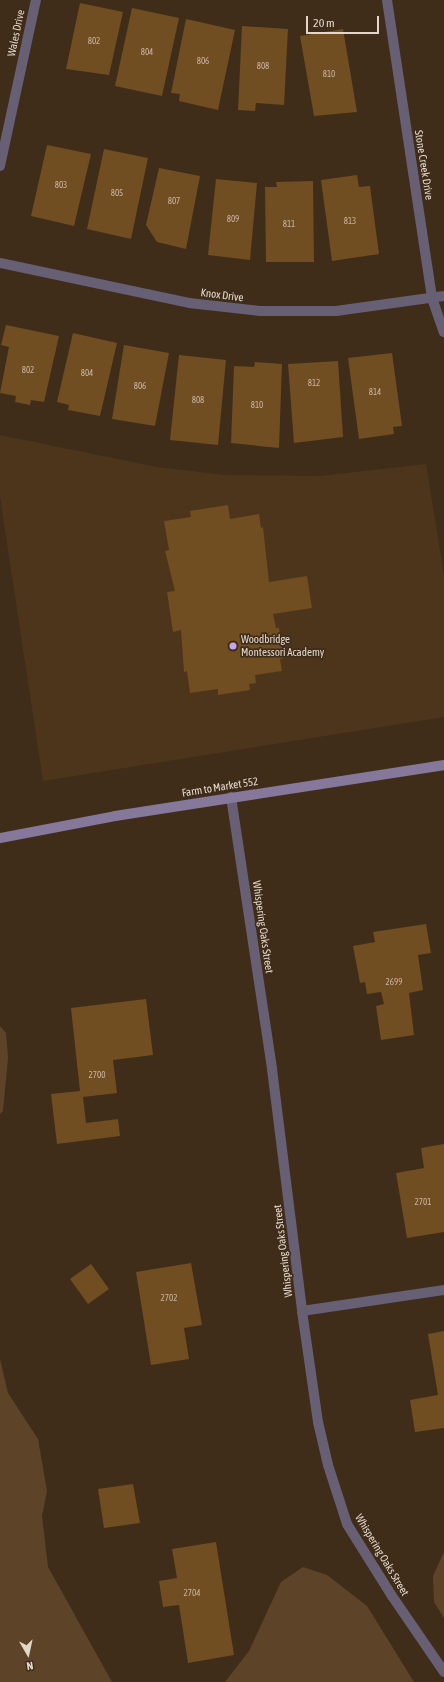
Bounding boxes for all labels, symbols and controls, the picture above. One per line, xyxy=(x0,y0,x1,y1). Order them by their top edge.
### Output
street label: Wales Drive xyxy=(5,8,27,58)
scale bar xyxy=(308,8,381,34)
text: 20 m xyxy=(313,16,335,30)
house number: 802 xyxy=(88,36,100,46)
house number: 804 xyxy=(141,47,153,57)
house number: 806 xyxy=(197,56,209,66)
house number: 808 xyxy=(257,61,269,71)
house number: 810 xyxy=(323,69,335,79)
street label: Stone Creek Drive xyxy=(412,129,436,201)
house number: 803 xyxy=(55,180,67,190)
house number: 805 xyxy=(111,188,123,198)
house number: 807 xyxy=(168,196,180,206)
house number: 809 xyxy=(227,214,239,224)
house number: 813 xyxy=(344,216,356,226)
house number: 811 xyxy=(283,219,295,229)
street label: Knox Drive xyxy=(200,286,244,304)
house number: 802 xyxy=(22,365,34,375)
house number: 804 xyxy=(81,368,93,378)
house number: 812 xyxy=(308,378,320,388)
house number: 806 xyxy=(134,381,146,391)
house number: 814 xyxy=(369,387,381,397)
house number: 808 xyxy=(192,395,204,405)
house number: 810 xyxy=(251,400,263,410)
place label: Woodbridge Montessori Academy xyxy=(241,633,324,659)
marker: Woodbridge Montessori Academy xyxy=(228,641,238,651)
street label: Farm to Market 552 xyxy=(181,774,259,800)
street label: Whispering Oaks Street xyxy=(250,880,276,974)
house number: 2699 xyxy=(386,977,402,987)
house number: 2700 xyxy=(89,1070,105,1080)
house number: 2701 xyxy=(415,1197,431,1207)
street label: Whispering Oaks Street xyxy=(271,1204,295,1298)
house number: 2702 xyxy=(161,1293,177,1303)
street label: Whispering Oaks Street xyxy=(352,1512,412,1598)
house number: 2704 xyxy=(184,1588,200,1598)
north arrow xyxy=(8,1634,48,1674)
text: N xyxy=(26,1659,34,1672)

